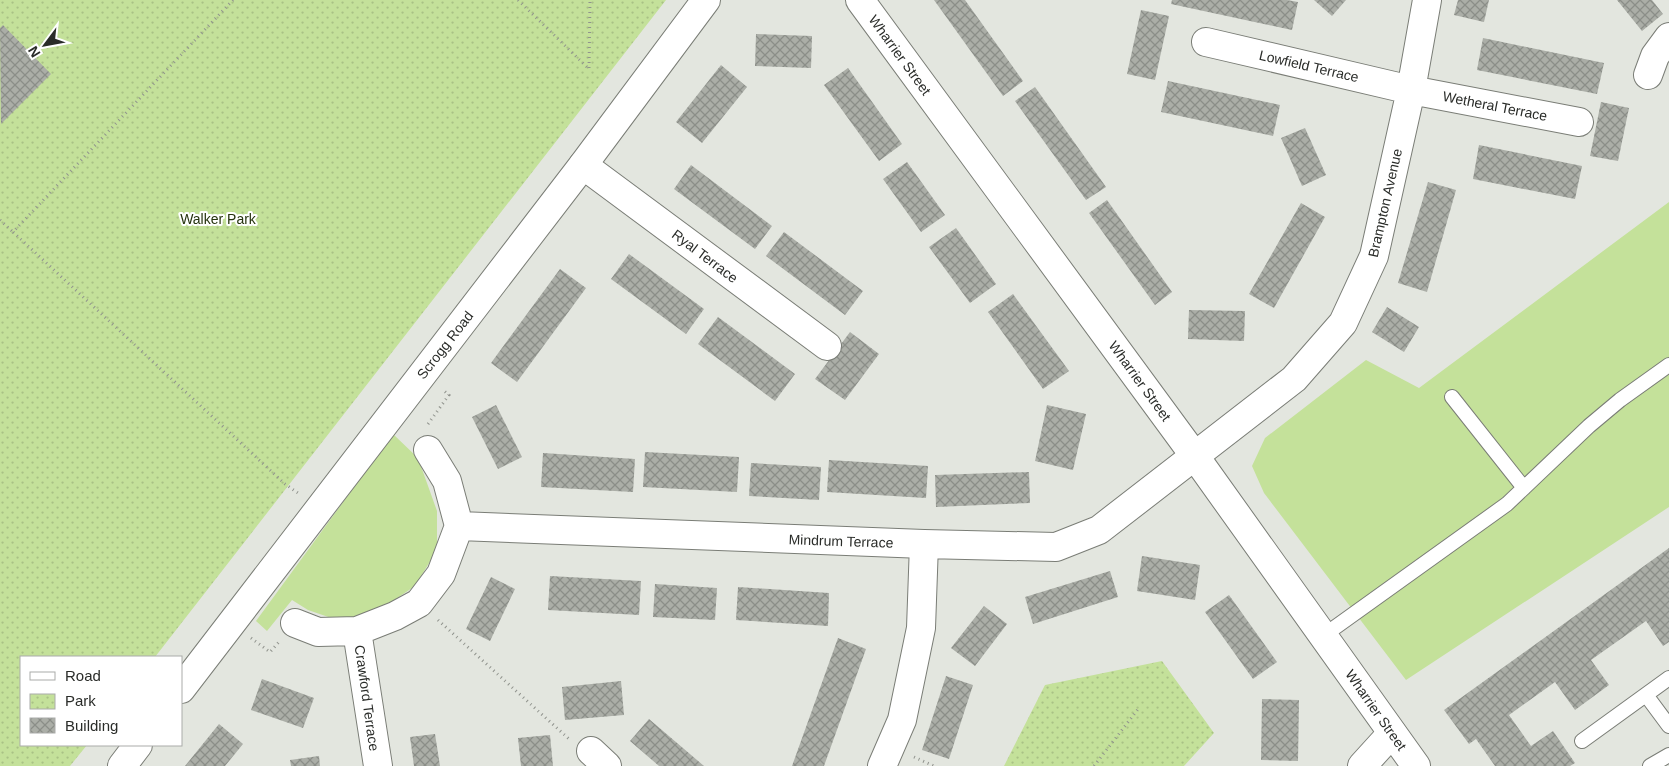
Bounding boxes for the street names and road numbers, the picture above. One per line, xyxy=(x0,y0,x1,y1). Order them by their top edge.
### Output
street label: Wharrier Street xyxy=(866,12,934,98)
street label: Lowfield Terrace xyxy=(1258,47,1361,85)
street label: Wetheral Terrace xyxy=(1441,88,1549,124)
street label: Brampton Avenue xyxy=(1365,147,1405,259)
street label: Ryal Terrace xyxy=(669,226,741,286)
street label: Scrogg Road xyxy=(414,308,476,382)
street label: Wharrier Street xyxy=(1106,338,1174,424)
street label: Mindrum Terrace xyxy=(788,531,894,551)
street label: Crawford Terrace xyxy=(352,644,382,752)
street label: Wharrier Street xyxy=(1342,667,1410,754)

